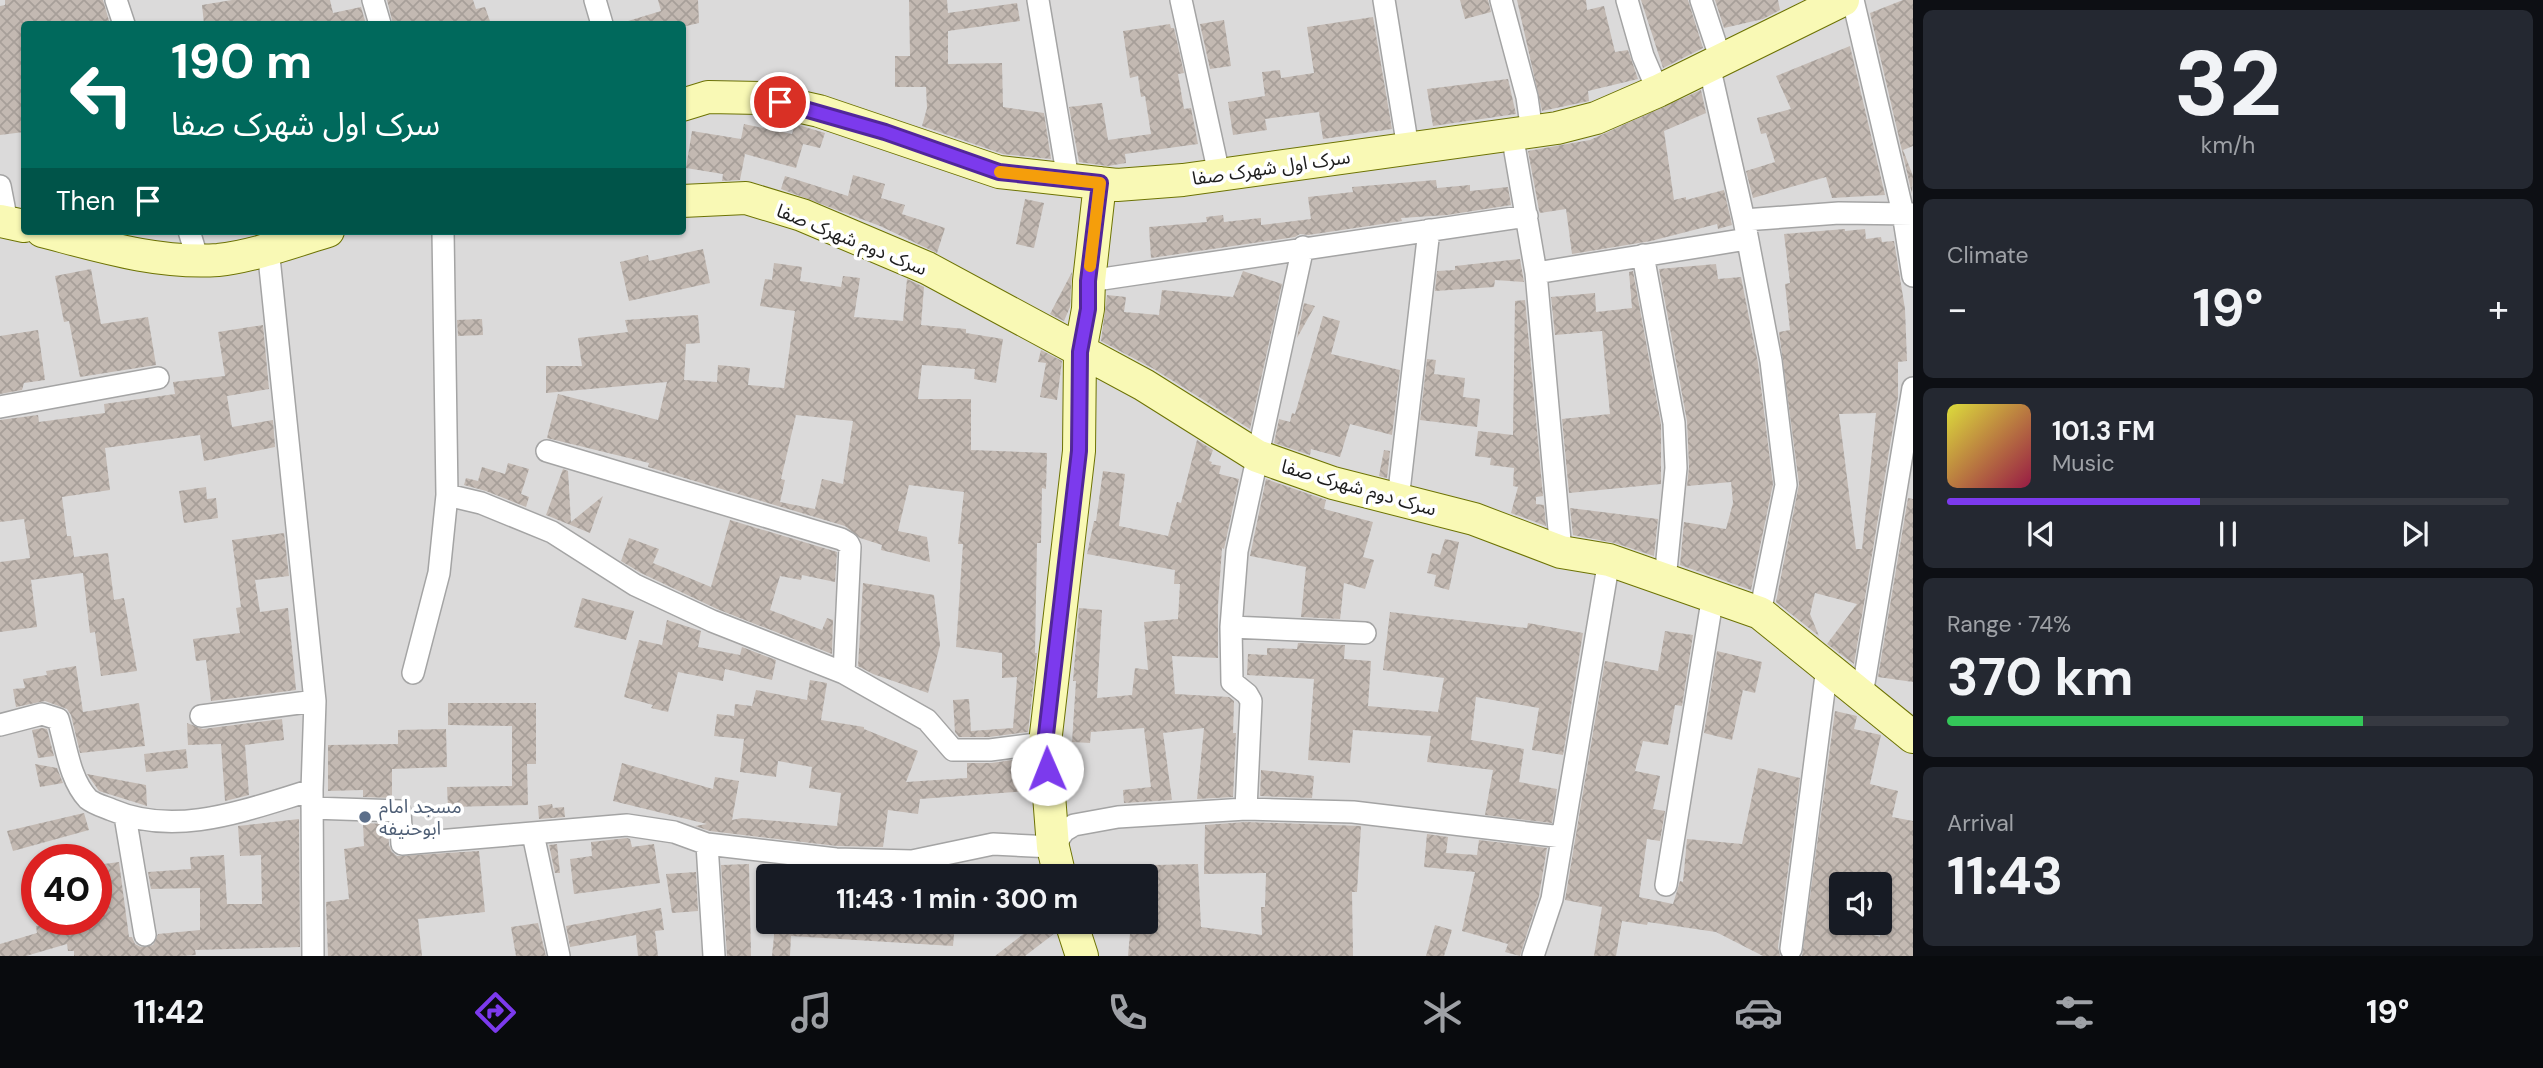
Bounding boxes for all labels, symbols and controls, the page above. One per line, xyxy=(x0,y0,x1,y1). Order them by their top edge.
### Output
text: 32 xyxy=(2174,25,2282,143)
text: 190 m xyxy=(171,29,312,93)
icon: left xyxy=(56,49,147,140)
pin xyxy=(750,72,810,132)
icon: arrive xyxy=(761,83,799,121)
text: سرک اول شهرک صفا xyxy=(171,103,440,145)
text: km/h xyxy=(2201,130,2255,160)
street label: سرک اول شهرک صفا xyxy=(1190,144,1352,191)
icon: arrive xyxy=(129,182,167,220)
text: Then xyxy=(56,184,115,218)
street label: سرک دوم شهرک صفا xyxy=(772,198,931,283)
text: Climate xyxy=(1947,240,2029,270)
text: 19° xyxy=(2193,274,2263,342)
text: − xyxy=(1947,284,1968,334)
text: + xyxy=(2488,284,2509,334)
text: 101.3 FM xyxy=(2052,414,2155,448)
text: Music xyxy=(2052,448,2115,478)
street label: سرک دوم شهرک صفا xyxy=(1278,453,1439,524)
icon: previous xyxy=(2022,515,2060,553)
icon: pause xyxy=(2209,515,2247,553)
icon: next xyxy=(2396,515,2434,553)
text: Range · 74% xyxy=(1947,609,2071,639)
text: 370 km xyxy=(1947,643,2133,711)
position arrow xyxy=(1010,732,1084,806)
place label: مسجد امام ابوحنیفه xyxy=(379,794,462,841)
text: Arrival xyxy=(1947,808,2014,838)
marker: مسجد امام ابوحنیفه xyxy=(357,809,373,825)
text: 11:43 xyxy=(1947,842,2063,910)
speed limit sign: 40 xyxy=(21,844,112,935)
map controls xyxy=(1829,872,1892,935)
button: sound xyxy=(1829,872,1892,935)
text: 11:43 · 1 min · 300 m xyxy=(836,882,1078,916)
icon: directions xyxy=(471,988,520,1037)
icon: music xyxy=(787,988,836,1037)
icon: phone xyxy=(1103,988,1152,1037)
icon: climate xyxy=(1418,988,1467,1037)
icon: car xyxy=(1734,988,1783,1037)
icon: filters xyxy=(2050,988,2099,1037)
text: 11:42 xyxy=(133,991,204,1033)
text: 19° xyxy=(2366,991,2410,1033)

